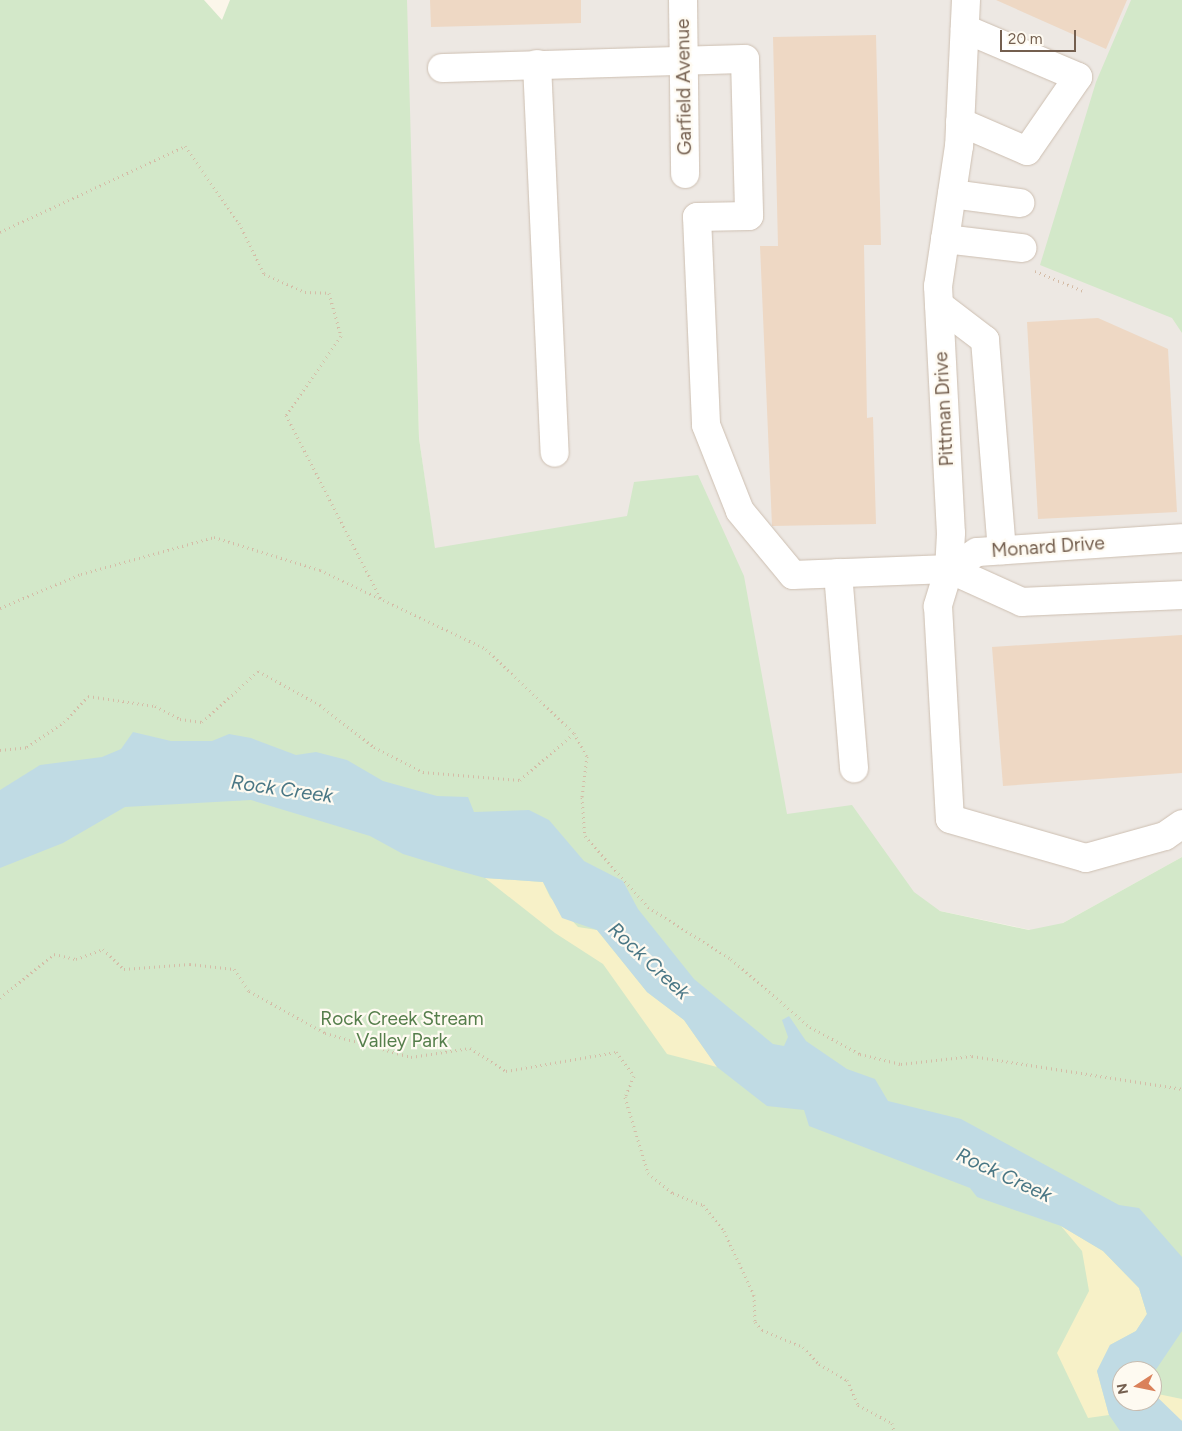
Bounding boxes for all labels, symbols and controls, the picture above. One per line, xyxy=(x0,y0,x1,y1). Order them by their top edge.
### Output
street label: Garfield Avenue xyxy=(671,19,697,155)
scale bar xyxy=(1002,20,1078,52)
text: 20 m xyxy=(1008,30,1042,48)
street label: Pittman Drive xyxy=(930,351,958,467)
street label: Monard Drive xyxy=(991,532,1105,562)
water label: Rock Creek xyxy=(230,770,334,808)
water label: Rock Creek xyxy=(603,917,695,1005)
park label: Rock Creek Stream Valley Park xyxy=(320,1008,484,1052)
water label: Rock Creek xyxy=(952,1142,1056,1208)
north arrow xyxy=(1112,1361,1162,1411)
text: N xyxy=(1113,1382,1132,1396)

